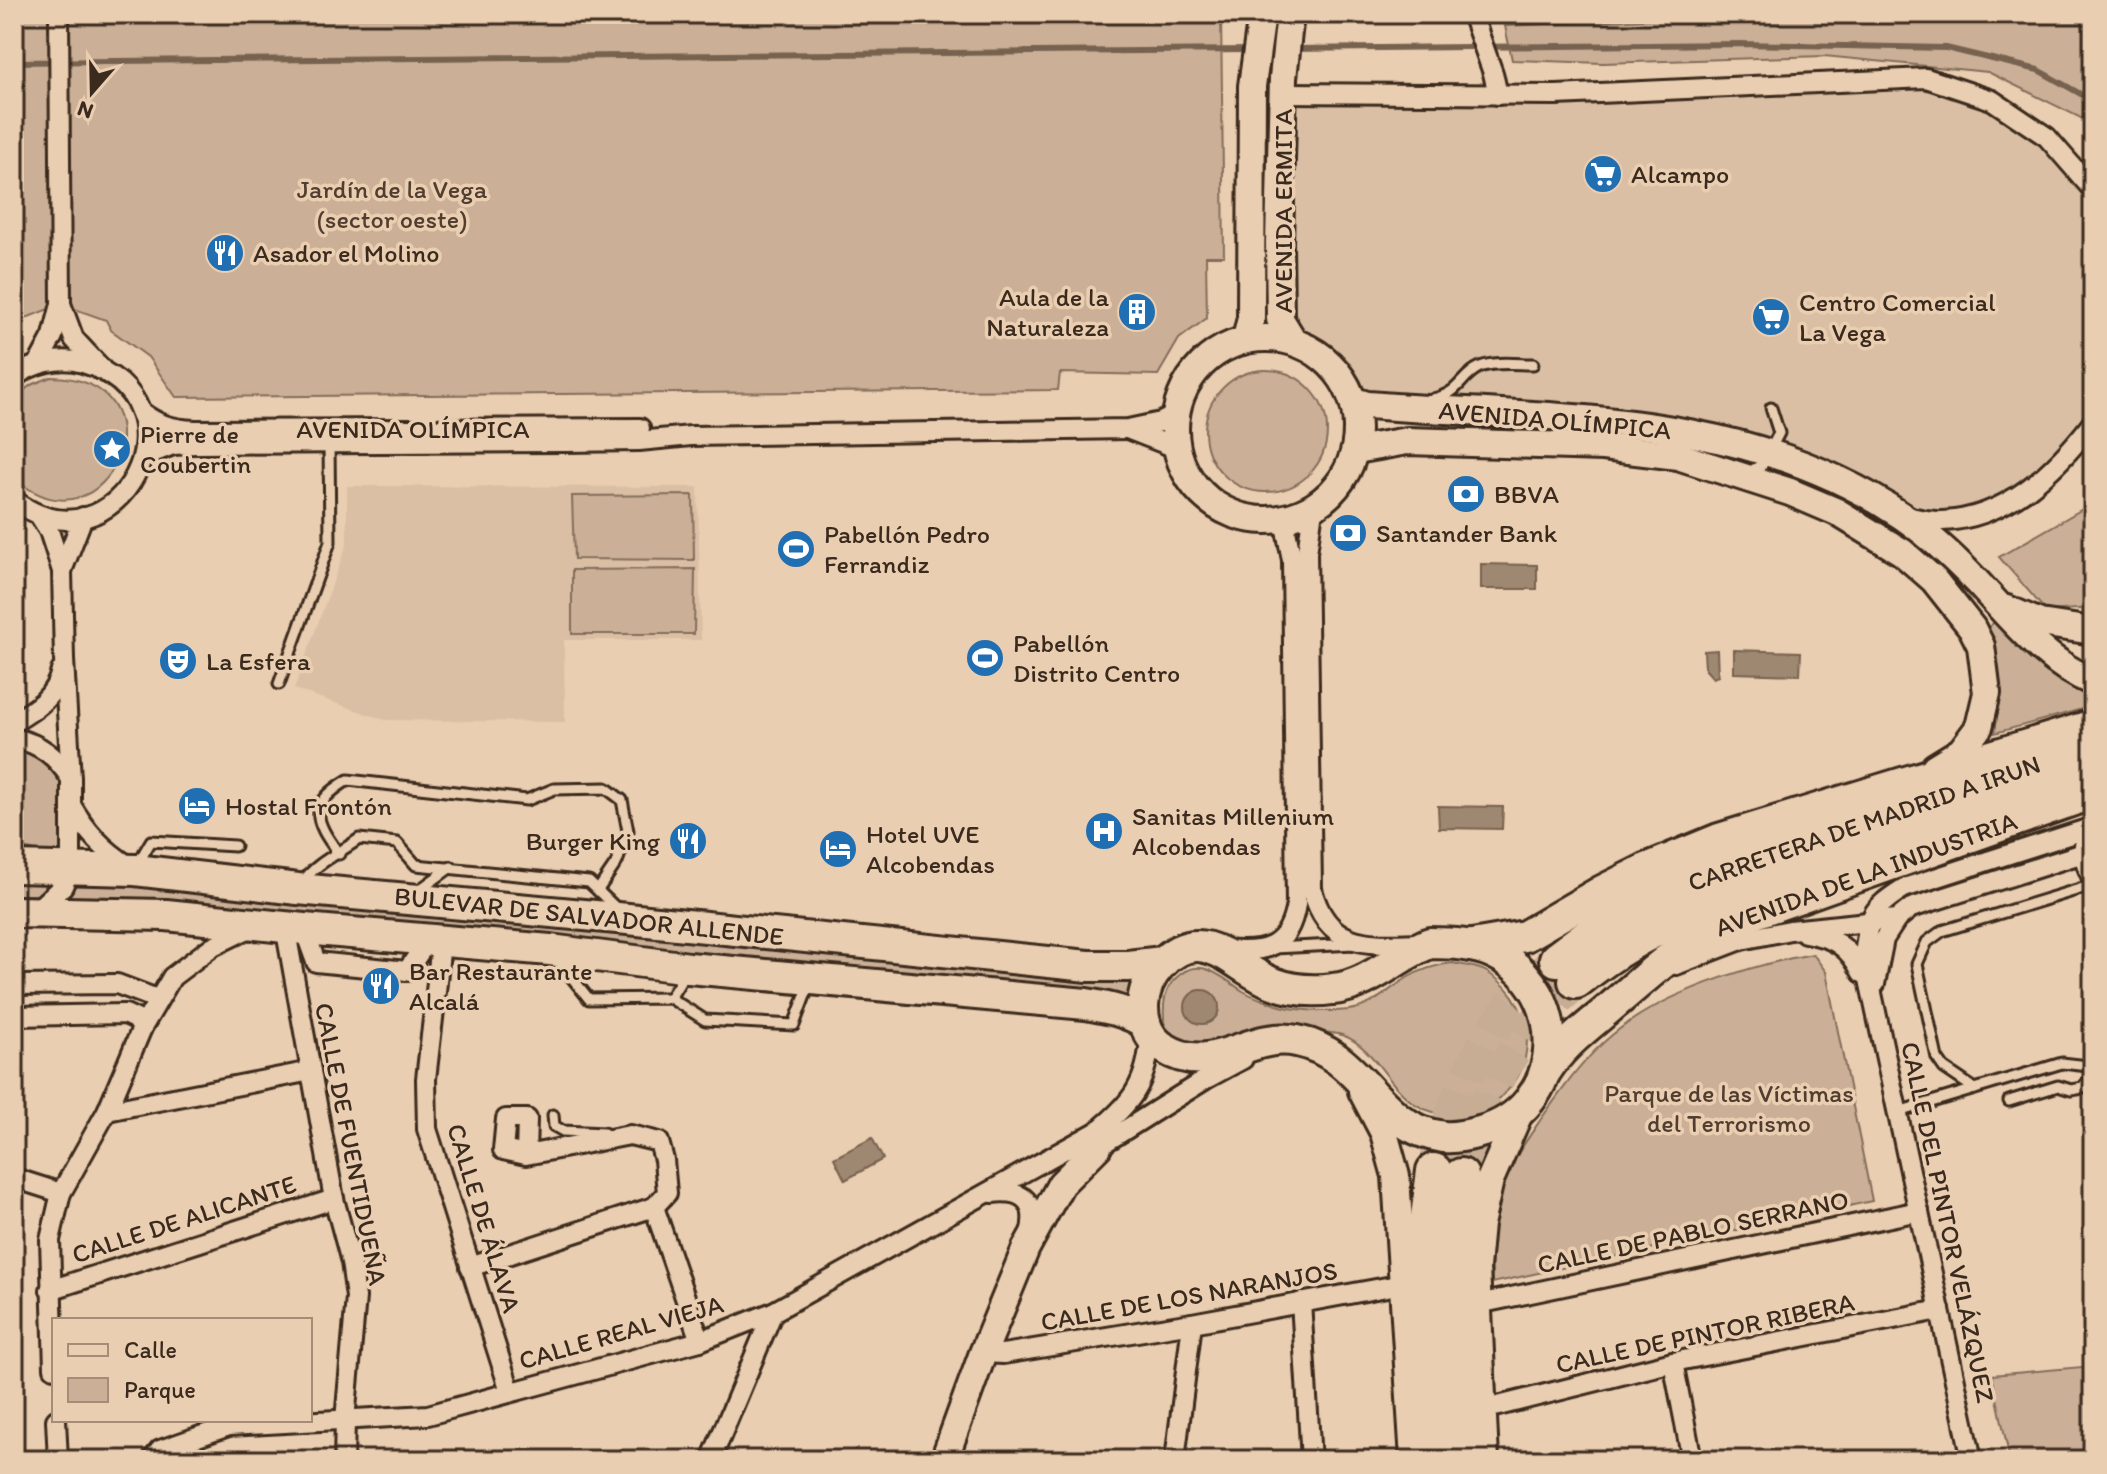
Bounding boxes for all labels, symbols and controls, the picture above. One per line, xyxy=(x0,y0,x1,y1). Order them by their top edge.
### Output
north arrow xyxy=(52,52,132,132)
text: N xyxy=(74,95,97,126)
street label: AVENIDA ERMITA xyxy=(1267,108,1299,313)
supermarket icon: Alcampo xyxy=(1582,153,1624,195)
place label: Alcampo xyxy=(1631,158,1729,190)
park label: Jardín de la Vega (sector oeste) xyxy=(297,173,488,235)
restaurant icon: Asador el Molino xyxy=(204,232,246,274)
place label: Asador el Molino xyxy=(253,237,440,269)
place label: Aula de la Naturaleza xyxy=(986,281,1109,343)
place label: Centro Comercial La Vega xyxy=(1799,286,1996,348)
building icon: Aula de la Naturaleza xyxy=(1116,291,1158,333)
supermarket icon: Centro Comercial La Vega xyxy=(1750,296,1792,338)
street label: AVENIDA OLÍMPICA xyxy=(1437,394,1673,446)
street label: AVENIDA OLÍMPICA xyxy=(296,413,530,445)
place label: Pierre de Coubertin xyxy=(140,418,252,480)
place icon: Pierre de Coubertin xyxy=(91,428,133,470)
bank icon: BBVA xyxy=(1445,473,1487,515)
place label: BBVA xyxy=(1494,478,1560,510)
bank icon: Santander Bank xyxy=(1327,512,1369,554)
place label: Santander Bank xyxy=(1376,517,1558,549)
place label: Pabellón Pedro Ferrandiz xyxy=(824,518,990,580)
sports icon: Pabellón Pedro Ferrandiz xyxy=(775,528,817,570)
place label: Pabellón Distrito Centro xyxy=(1013,627,1180,689)
sports icon: Pabellón Distrito Centro xyxy=(964,637,1006,679)
theatre icon: La Esfera xyxy=(157,640,199,682)
place label: La Esfera xyxy=(206,645,311,677)
street label: CARRETERA DE MADRID A IRUN xyxy=(1684,748,2044,898)
hotel icon: Hostal Frontón xyxy=(176,785,218,827)
place label: Hostal Frontón xyxy=(225,790,392,822)
place label: Sanitas Millenium Alcobendas xyxy=(1132,800,1334,862)
street label: AVENIDA DE LA INDUSTRIA xyxy=(1711,804,2022,944)
hospital icon: Sanitas Millenium Alcobendas xyxy=(1083,810,1125,852)
place label: Hotel UVE Alcobendas xyxy=(866,818,995,880)
restaurant icon: Burger King xyxy=(667,820,709,862)
place label: Burger King xyxy=(526,825,661,857)
hotel icon: Hotel UVE Alcobendas xyxy=(817,828,859,870)
street label: BULEVAR DE SALVADOR ALLENDE xyxy=(393,880,785,952)
place label: Bar Restaurante Alcalá xyxy=(409,955,592,1017)
restaurant icon: Bar Restaurante Alcalá xyxy=(360,965,402,1007)
street label: CALLE DE FUENTIDUEÑA xyxy=(308,1000,394,1288)
street label: CALLE DEL PINTOR VELÁZQUEZ xyxy=(1894,1039,2002,1406)
park label: Parque de las Víctimas del Terrorismo xyxy=(1604,1077,1854,1139)
street label: CALLE DE ÁLAVA xyxy=(440,1120,528,1317)
street label: CALLE DE ALICANTE xyxy=(68,1168,300,1270)
street label: CALLE DE PABLO SERRANO xyxy=(1534,1183,1852,1281)
street label: CALLE DE LOS NARANJOS xyxy=(1038,1254,1340,1338)
street label: CALLE DE PINTOR RIBERA xyxy=(1553,1286,1858,1380)
street label: CALLE REAL VIEJA xyxy=(515,1287,727,1376)
legend xyxy=(52,1318,312,1422)
text: Calle xyxy=(124,1335,177,1364)
text: Parque xyxy=(124,1375,196,1404)

